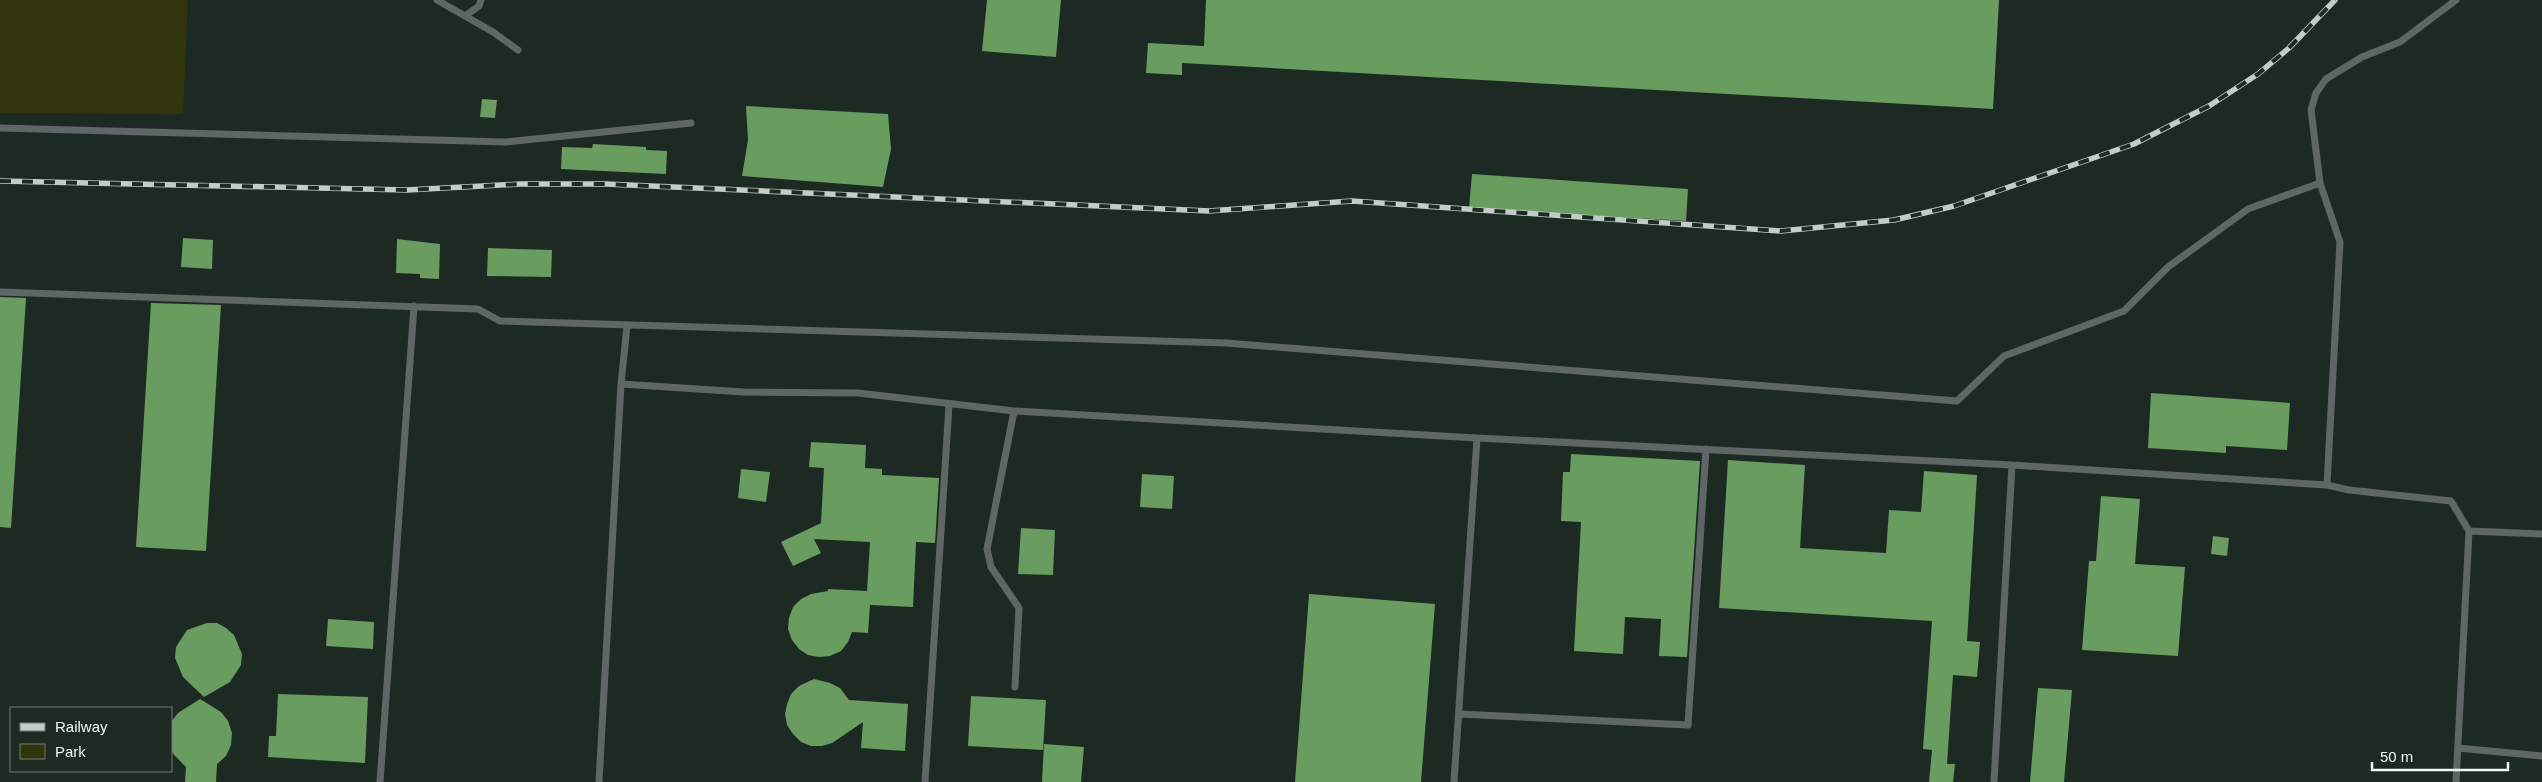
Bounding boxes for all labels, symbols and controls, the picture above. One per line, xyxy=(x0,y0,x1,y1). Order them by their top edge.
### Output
legend xyxy=(10,707,172,772)
text: Railway xyxy=(55,718,108,735)
scale bar xyxy=(2372,740,2508,772)
text: Park xyxy=(55,743,86,760)
text: 50 m xyxy=(2380,748,2413,765)

